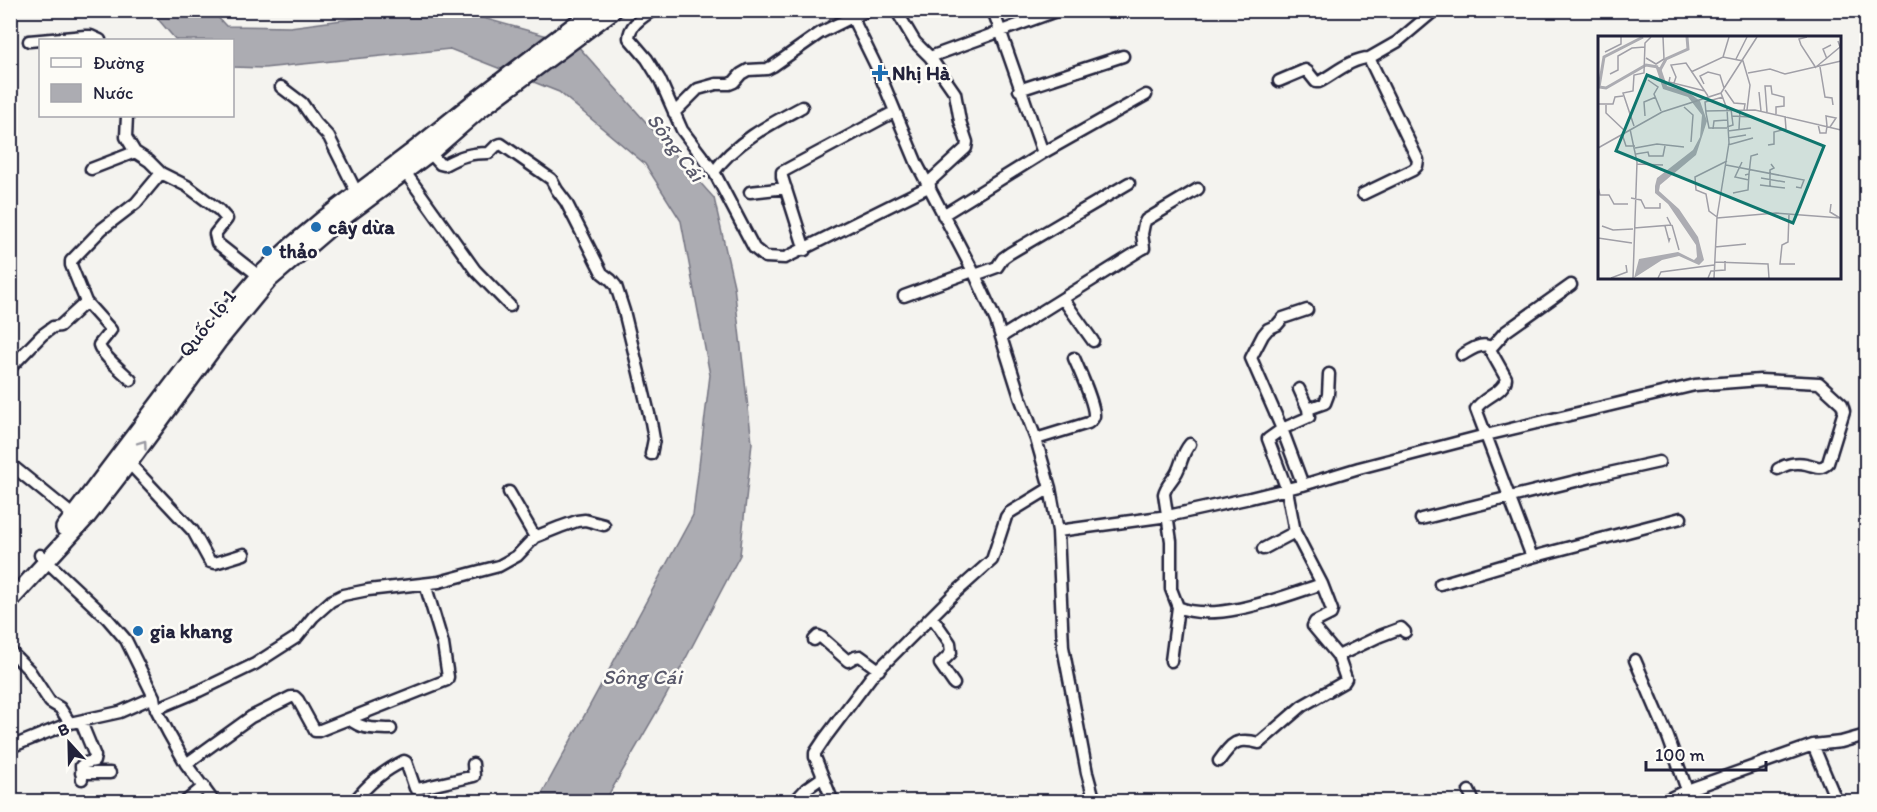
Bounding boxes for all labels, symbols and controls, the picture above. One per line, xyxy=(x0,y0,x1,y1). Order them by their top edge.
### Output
inset map xyxy=(1598,36,1841,279)
legend xyxy=(39,39,234,117)
text: Đường xyxy=(93,52,145,74)
place label: Nhị Hà xyxy=(892,61,951,85)
marker: Nhị Hà xyxy=(873,66,887,80)
text: Nước xyxy=(93,82,133,104)
water label: Sông Cái xyxy=(642,108,712,188)
place label: cây dừa xyxy=(328,215,395,240)
marker: cây dừa xyxy=(309,220,323,234)
place label: thảo xyxy=(279,239,317,263)
marker: thảo xyxy=(260,244,274,258)
street label: Quốc lộ 1 xyxy=(173,284,241,362)
one-way arrow xyxy=(136,440,147,451)
place label: gia khang xyxy=(150,619,233,644)
marker: gia khang xyxy=(131,624,145,638)
water label: Sông Cái xyxy=(602,664,684,689)
north arrow xyxy=(39,713,99,773)
text: B xyxy=(55,719,73,740)
scale bar xyxy=(1646,734,1766,772)
text: 100 m xyxy=(1655,744,1705,766)

